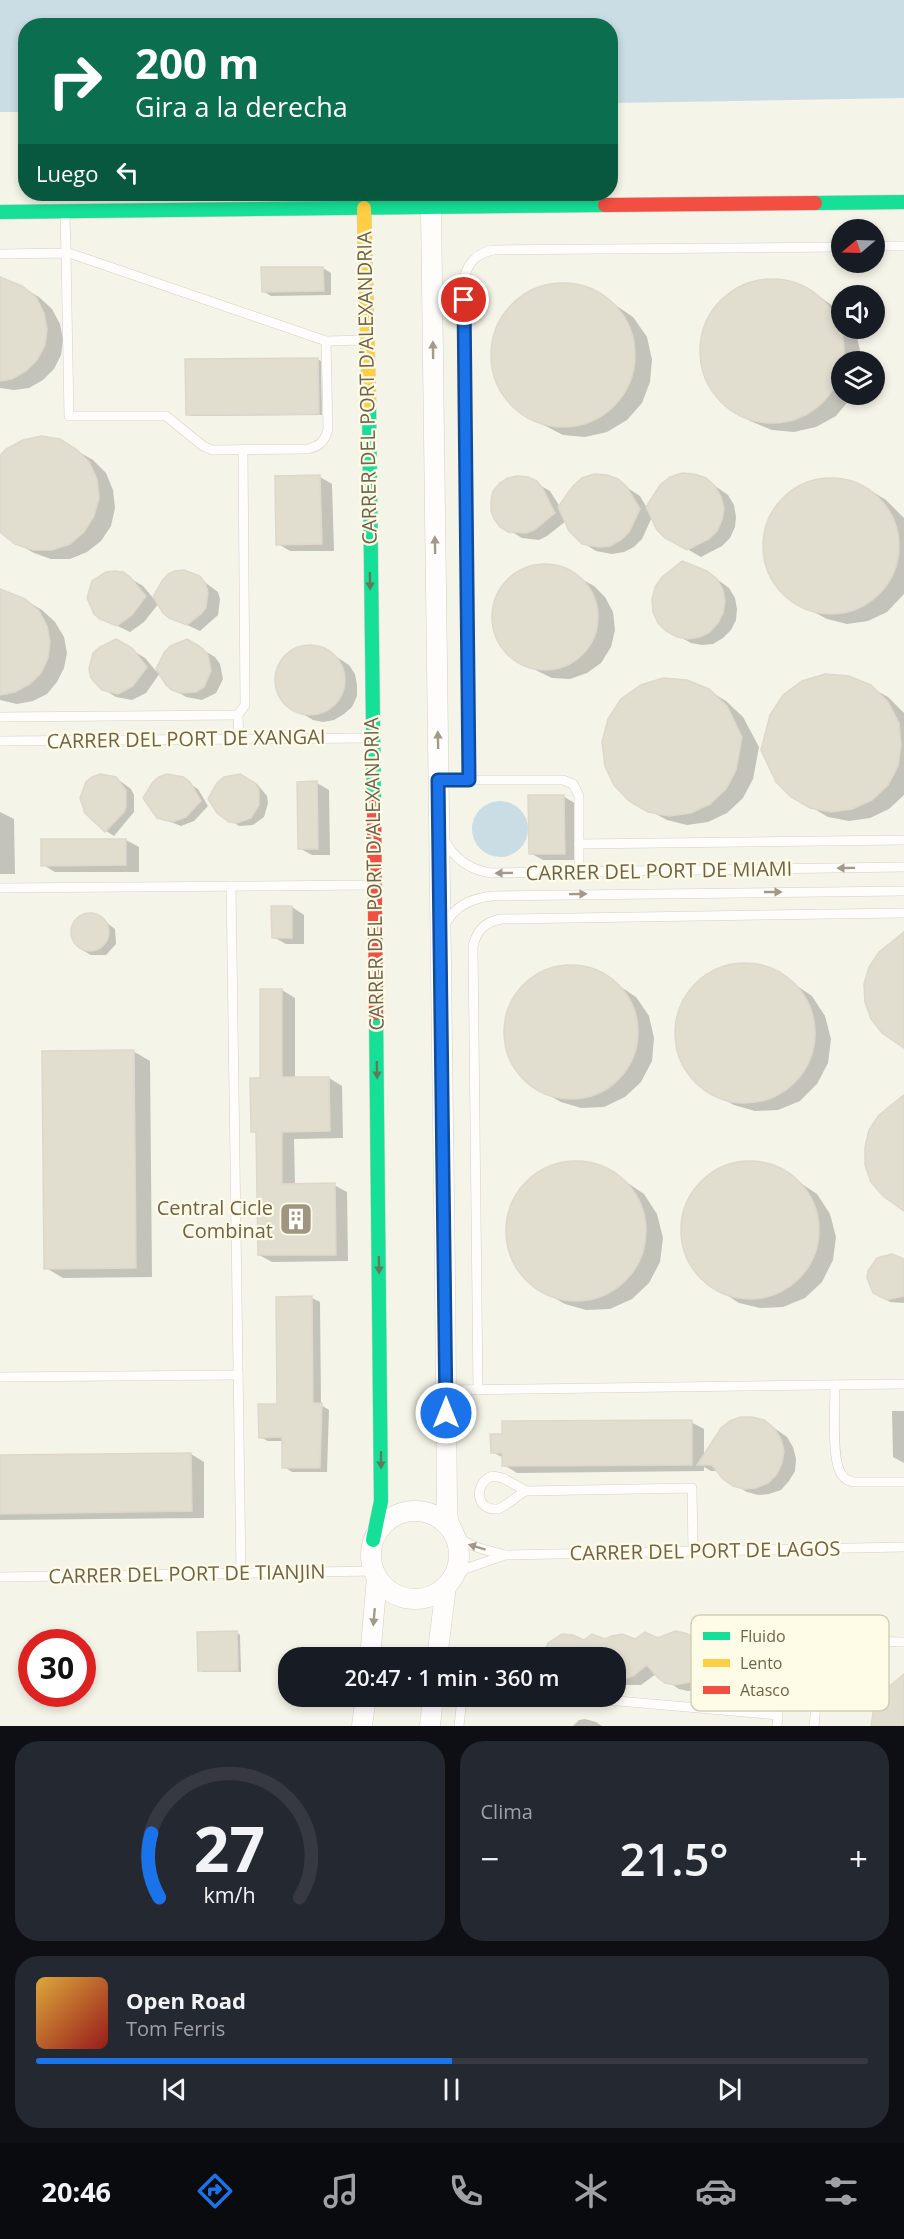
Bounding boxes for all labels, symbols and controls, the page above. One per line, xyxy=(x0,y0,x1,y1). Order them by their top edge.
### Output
text: 200 m xyxy=(135,34,259,91)
icon: right xyxy=(36,42,114,120)
text: Gira a la derecha xyxy=(135,88,348,125)
icon: left xyxy=(111,156,144,189)
text: Luego xyxy=(36,158,99,188)
north arrow xyxy=(831,219,885,273)
map controls xyxy=(831,219,885,405)
street label: CARRER DEL PORT D'ALEXANDRIA xyxy=(350,231,383,545)
pin xyxy=(438,274,489,325)
icon: arrive xyxy=(447,283,480,316)
button: sound xyxy=(831,285,885,339)
one-way arrow xyxy=(428,340,437,359)
button: layers xyxy=(831,351,885,405)
one-way arrow xyxy=(430,535,440,554)
one-way arrow xyxy=(366,572,375,591)
street label: CARRER DEL PORT D'ALEXANDRIA xyxy=(357,717,390,1031)
street label: CARRER DEL PORT DE XANGAI xyxy=(46,723,326,754)
one-way arrow xyxy=(433,730,443,749)
street label: CARRER DEL PORT DE MIAMI xyxy=(525,855,793,886)
one-way arrow xyxy=(836,863,855,873)
one-way arrow xyxy=(494,868,513,878)
one-way arrow xyxy=(764,887,783,896)
one-way arrow xyxy=(569,889,588,899)
one-way arrow xyxy=(372,1060,382,1079)
place label: Central Cicle Combinat xyxy=(157,1194,273,1244)
building icon: Central Cicle Combinat xyxy=(278,1201,314,1237)
one-way arrow xyxy=(374,1255,384,1274)
position arrow xyxy=(414,1381,478,1445)
one-way arrow xyxy=(376,1450,386,1469)
street label: CARRER DEL PORT DE LAGOS xyxy=(569,1535,841,1566)
one-way arrow xyxy=(468,1542,486,1551)
street label: CARRER DEL PORT DE TIANJIN xyxy=(48,1558,326,1589)
one-way arrow xyxy=(369,1608,379,1627)
legend xyxy=(691,1615,889,1711)
text: Fluido xyxy=(740,1625,786,1647)
speed limit sign: 30 xyxy=(18,1629,96,1707)
text: Lento xyxy=(740,1652,782,1674)
text: 20:47 · 1 min · 360 m xyxy=(344,1662,560,1692)
text: Atasco xyxy=(740,1679,790,1701)
text: Clima xyxy=(481,1798,533,1825)
text: 27 xyxy=(194,1805,265,1890)
text: 21.5° xyxy=(620,1828,729,1889)
text: − xyxy=(481,1836,499,1881)
text: + xyxy=(849,1836,868,1881)
text: km/h xyxy=(204,1880,256,1909)
text: Open Road xyxy=(126,1985,246,2015)
text: Tom Ferris xyxy=(126,2015,225,2042)
icon: previous xyxy=(158,2073,191,2106)
icon: pause xyxy=(435,2073,468,2106)
icon: next xyxy=(713,2073,746,2106)
icon: directions xyxy=(194,2170,236,2212)
icon: music xyxy=(320,2170,362,2212)
icon: phone xyxy=(445,2170,487,2212)
icon: climate xyxy=(570,2170,612,2212)
icon: car xyxy=(695,2170,737,2212)
icon: filters xyxy=(820,2170,862,2212)
text: 20:46 xyxy=(42,2173,111,2210)

